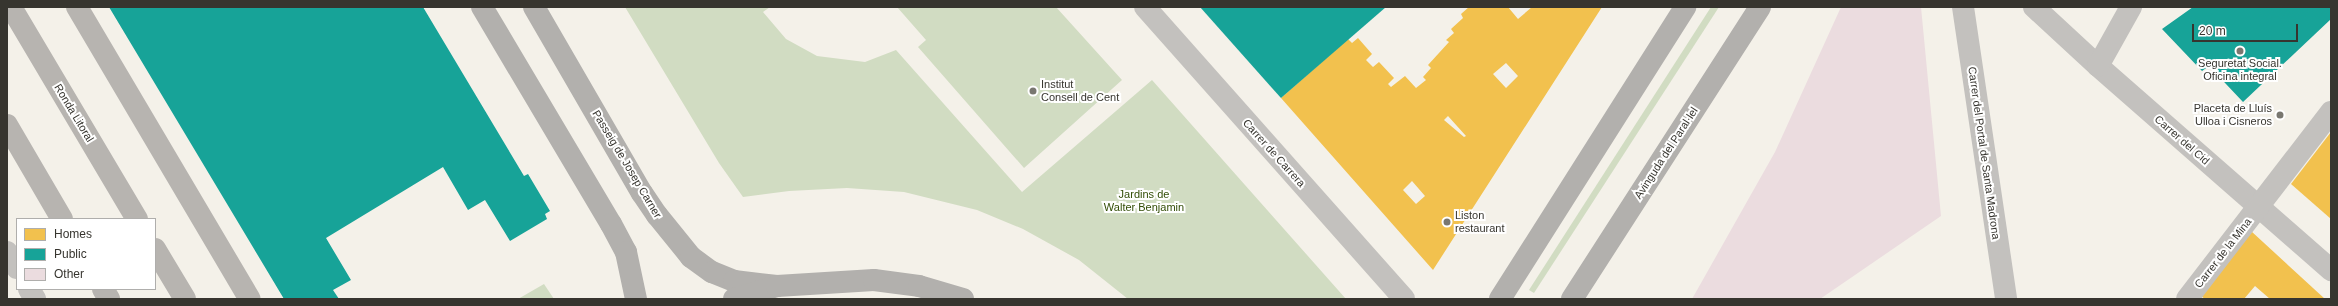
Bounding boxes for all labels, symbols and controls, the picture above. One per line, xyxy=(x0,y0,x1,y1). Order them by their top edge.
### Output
scale bar xyxy=(2194,16,2300,42)
text: 20 m xyxy=(2199,24,2226,38)
marker: Seguretat Social. Oficina integral xyxy=(2235,46,2245,56)
place label: Seguretat Social. Oficina integral xyxy=(2198,57,2282,83)
street label: Carrer del Portal de Santa Madrona xyxy=(1965,66,2003,240)
place label: Institut Consell de Cent xyxy=(1041,78,1119,104)
street label: Ronda Litoral xyxy=(51,82,97,144)
marker: Institut Consell de Cent xyxy=(1028,86,1038,96)
place label: Placeta de Lluís Ulloa i Cisneros xyxy=(2194,102,2272,128)
street label: Avinguda del Paral·lel xyxy=(1631,105,1701,201)
street label: Passeig de Josep Carner xyxy=(590,108,664,220)
marker: Placeta de Lluís Ulloa i Cisneros xyxy=(2275,110,2285,120)
street label: Carrer del Cid xyxy=(2152,113,2212,167)
street label: Carrer de Carrera xyxy=(1240,116,1308,190)
park label: Jardins de Walter Benjamin xyxy=(1104,188,1184,214)
place label: Liston restaurant xyxy=(1455,209,1505,235)
street label: Carrer de la Mina xyxy=(2192,215,2254,291)
marker: Liston restaurant xyxy=(1442,217,1452,227)
legend xyxy=(16,218,156,290)
text: Homes xyxy=(54,227,92,241)
text: Public xyxy=(54,247,87,261)
text: Other xyxy=(54,267,84,281)

